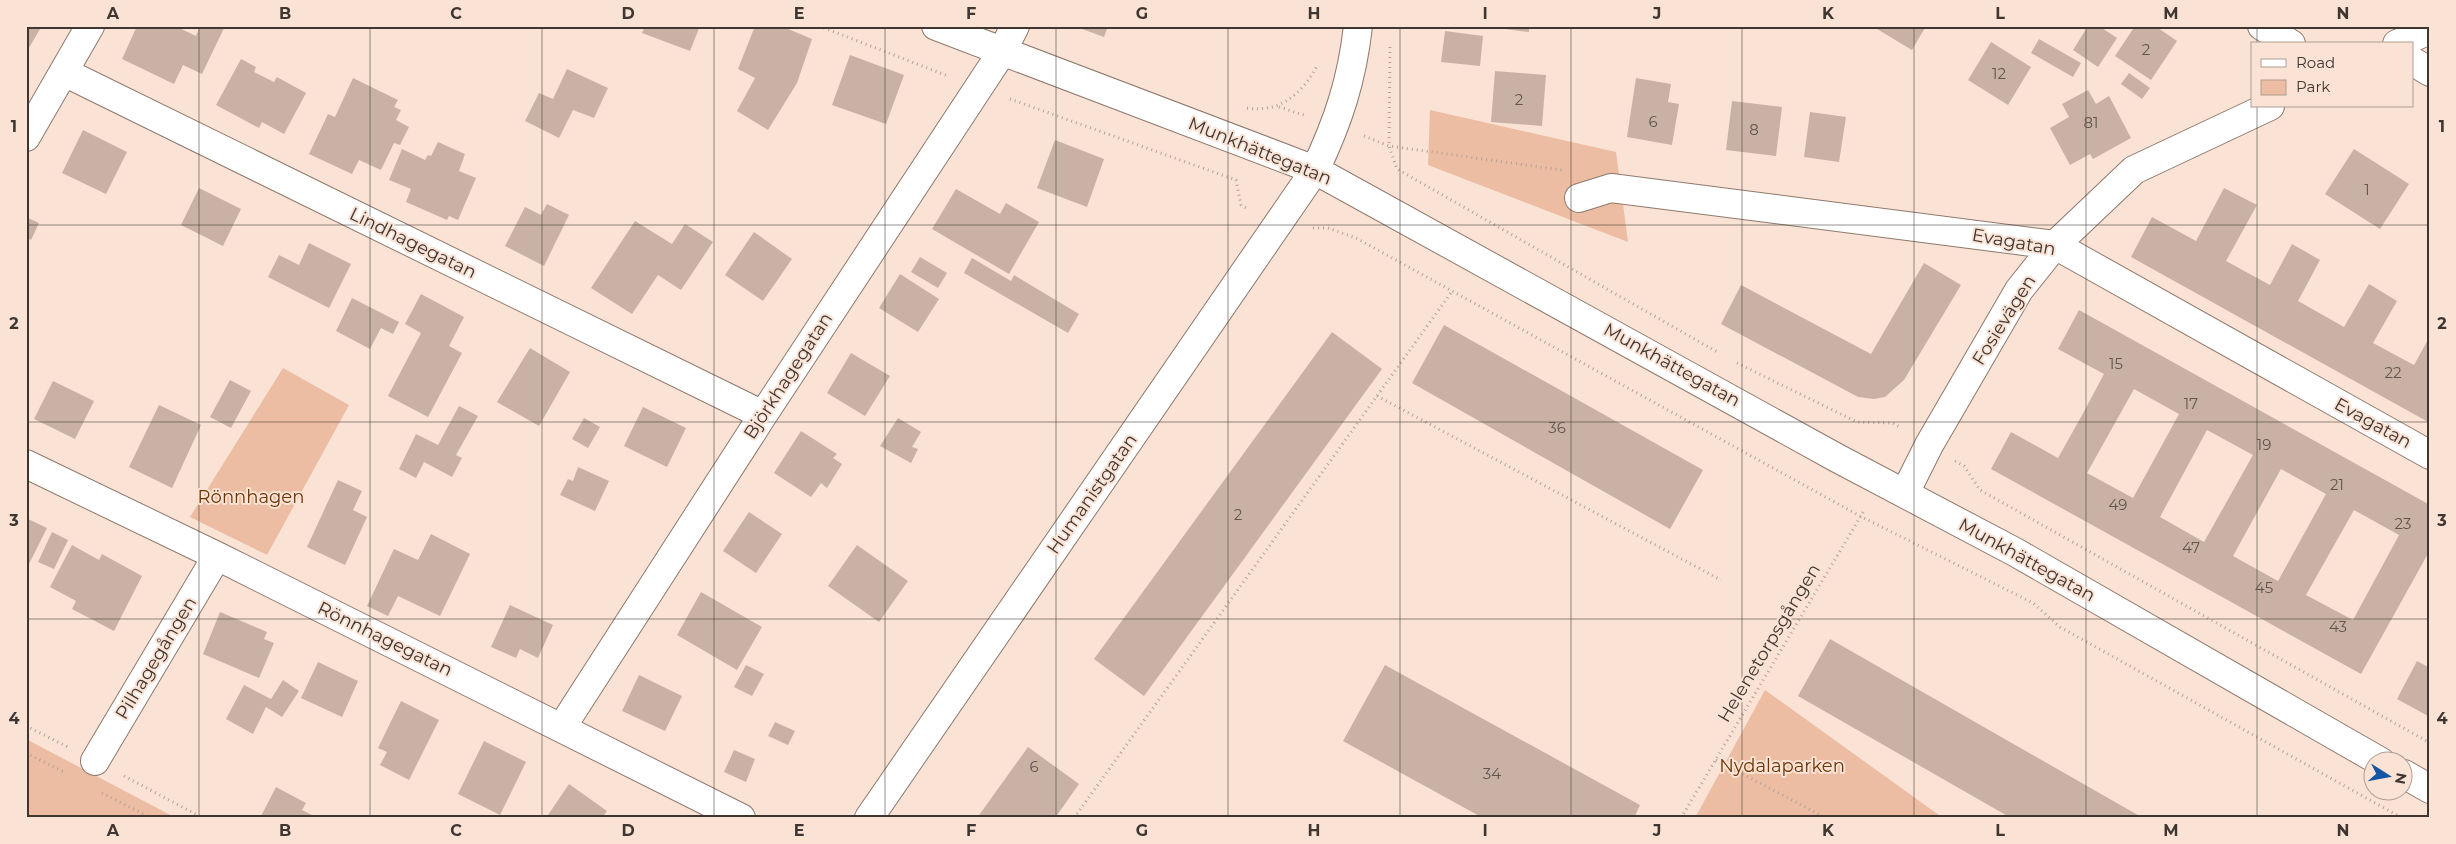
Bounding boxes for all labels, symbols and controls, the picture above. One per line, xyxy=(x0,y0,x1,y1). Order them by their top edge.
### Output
text: A xyxy=(106,4,120,23)
text: B xyxy=(279,4,291,23)
text: C xyxy=(450,4,462,23)
text: D xyxy=(621,4,635,23)
text: E xyxy=(794,4,804,23)
text: F xyxy=(966,4,976,23)
text: G xyxy=(1136,4,1148,23)
text: H xyxy=(1308,4,1320,23)
text: I xyxy=(1482,4,1488,23)
text: J xyxy=(1652,4,1661,23)
text: K xyxy=(1822,4,1835,23)
text: L xyxy=(1995,4,2005,23)
text: M xyxy=(2163,4,2179,23)
text: N xyxy=(2337,4,2349,23)
house number: 2 xyxy=(2142,40,2150,59)
legend xyxy=(2251,42,2414,108)
text: Road xyxy=(2296,53,2335,72)
house number: 12 xyxy=(1992,64,2006,83)
text: Park xyxy=(2296,77,2330,96)
house number: 2 xyxy=(1515,90,1523,109)
street label: Munkhättegatan xyxy=(1185,112,1335,190)
house number: 6 xyxy=(1648,112,1658,131)
house number: 81 xyxy=(2084,113,2099,132)
text: 1 xyxy=(11,117,17,136)
text: 1 xyxy=(2439,117,2445,136)
house number: 8 xyxy=(1749,120,1759,139)
house number: 1 xyxy=(2364,180,2370,199)
street label: Lindhagegatan xyxy=(346,203,480,283)
street label: Evagatan xyxy=(1970,224,2058,260)
street label: Fosievägen xyxy=(1968,271,2040,369)
street label: Björkhagegatan xyxy=(739,309,837,443)
text: 2 xyxy=(9,314,19,333)
text: 2 xyxy=(2437,314,2447,333)
street label: Munkhättegatan xyxy=(1600,318,1744,412)
house number: 15 xyxy=(2109,354,2123,373)
house number: 22 xyxy=(2384,363,2402,382)
street label: Evagatan xyxy=(2331,393,2415,453)
house number: 17 xyxy=(2184,394,2198,413)
house number: 36 xyxy=(1548,418,1566,437)
street label: Humanistgatan xyxy=(1042,430,1142,558)
house number: 19 xyxy=(2257,435,2271,454)
house number: 21 xyxy=(2330,475,2344,494)
park label: Rönnhagen xyxy=(198,486,304,508)
house number: 49 xyxy=(2109,495,2127,514)
house number: 2 xyxy=(1234,505,1242,524)
text: 3 xyxy=(8,511,19,530)
text: 3 xyxy=(2436,511,2447,530)
street label: Munkhättegatan xyxy=(1955,513,2099,607)
house number: 23 xyxy=(2395,514,2411,533)
house number: 47 xyxy=(2182,538,2200,557)
street label: Helenetorpsgången xyxy=(1713,560,1825,726)
house number: 45 xyxy=(2255,578,2273,597)
street label: Pilhagegången xyxy=(111,593,201,723)
street label: Rönnhagegatan xyxy=(314,597,456,681)
house number: 43 xyxy=(2329,617,2347,636)
text: 4 xyxy=(8,709,20,728)
text: 4 xyxy=(2436,709,2448,728)
north arrow xyxy=(2364,752,2414,802)
park label: Nydalaparken xyxy=(1719,755,1845,777)
house number: 6 xyxy=(1029,757,1039,776)
house number: 34 xyxy=(1483,764,1501,783)
text: N xyxy=(2391,771,2411,786)
text: A xyxy=(106,821,120,840)
text: B xyxy=(279,821,291,840)
text: C xyxy=(450,821,462,840)
text: D xyxy=(621,821,635,840)
text: E xyxy=(794,821,804,840)
text: F xyxy=(966,821,976,840)
text: G xyxy=(1136,821,1148,840)
text: H xyxy=(1308,821,1320,840)
text: I xyxy=(1482,821,1488,840)
text: J xyxy=(1652,821,1661,840)
text: K xyxy=(1822,821,1835,840)
text: L xyxy=(1995,821,2005,840)
text: M xyxy=(2163,821,2179,840)
text: N xyxy=(2337,821,2349,840)

